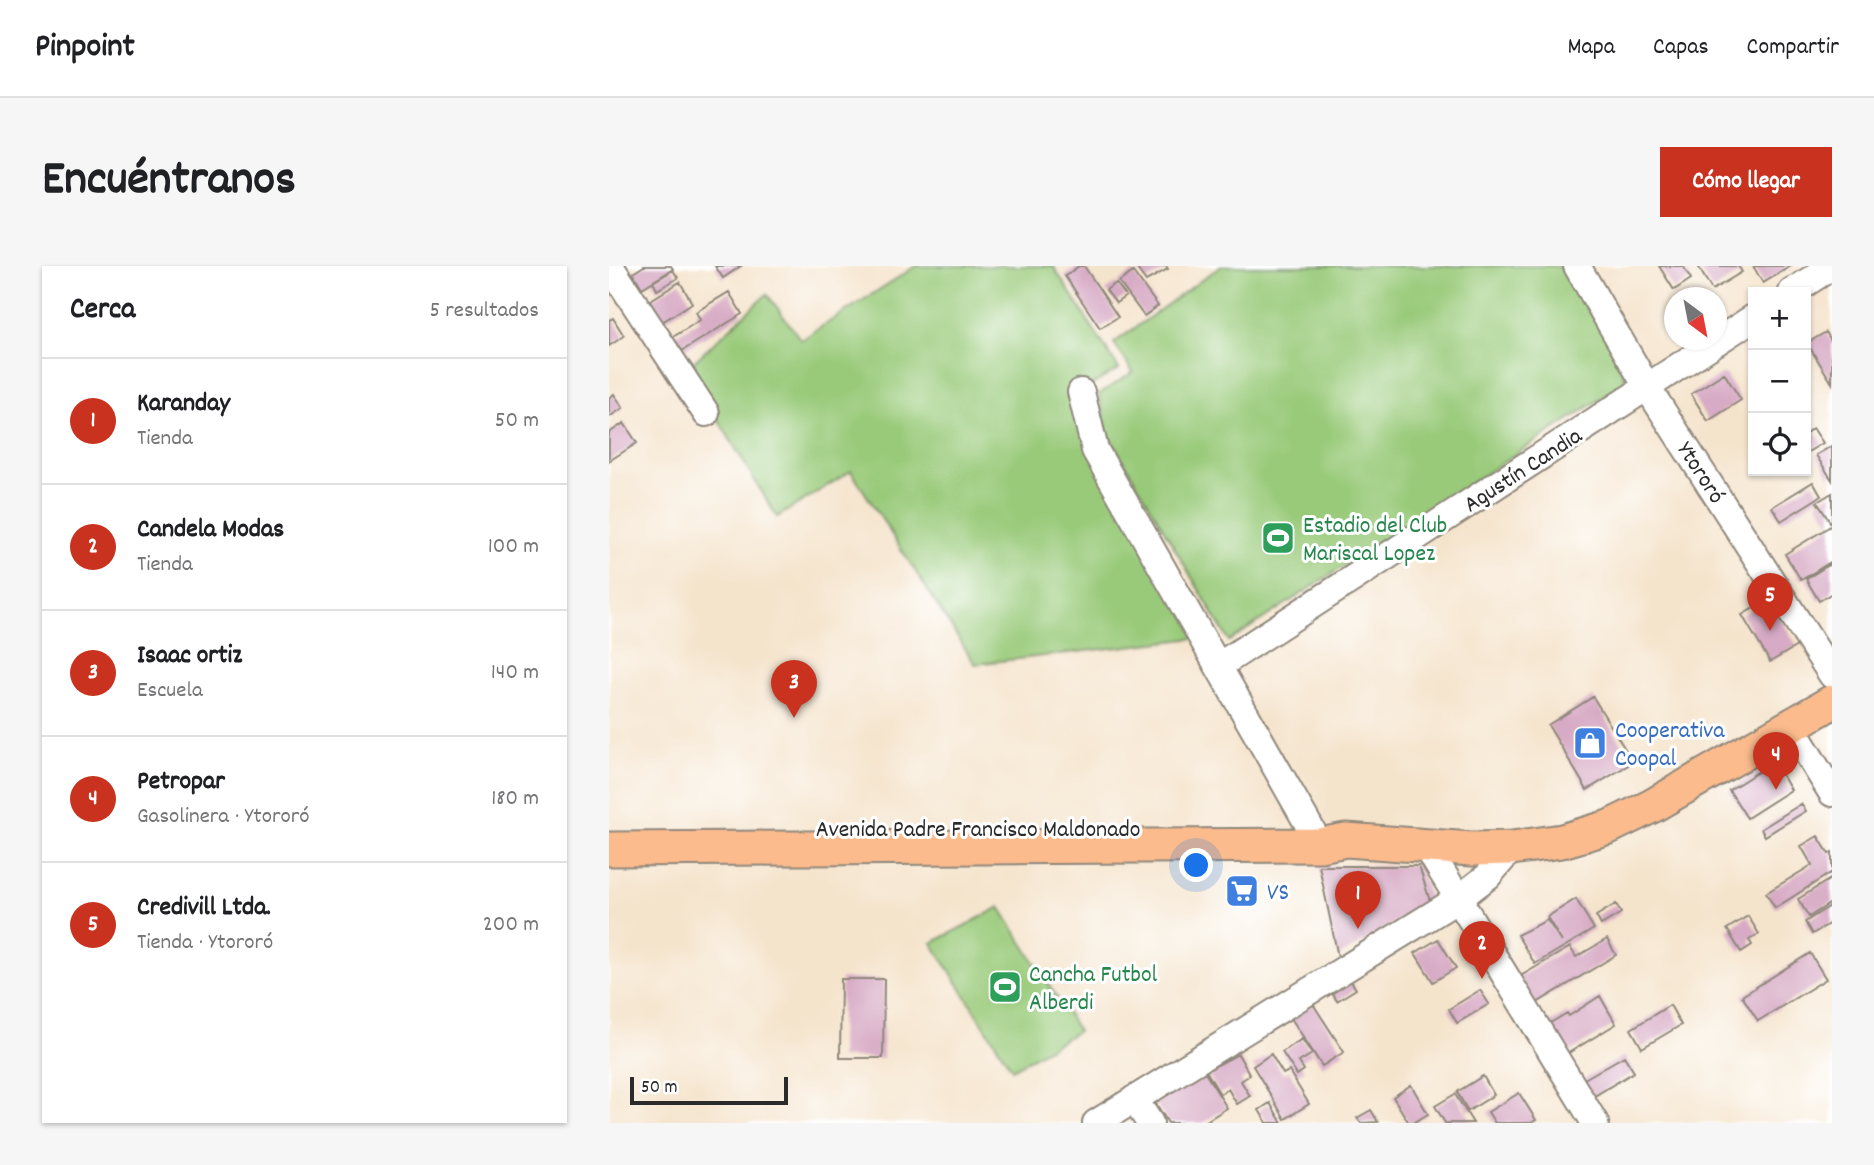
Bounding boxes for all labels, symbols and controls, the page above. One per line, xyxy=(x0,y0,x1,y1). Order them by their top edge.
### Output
text: Pinpoint xyxy=(35,25,135,72)
text: Mapa xyxy=(1567,31,1615,65)
text: Capas xyxy=(1653,31,1709,65)
text: Compartir xyxy=(1747,31,1839,65)
text: Encuéntranos xyxy=(42,147,296,217)
button: Cómo llegar xyxy=(1660,147,1832,217)
north arrow xyxy=(1664,287,1727,350)
map controls xyxy=(1748,287,1811,476)
button: + xyxy=(1748,287,1811,350)
text: Cerca xyxy=(70,290,135,333)
text: 5 resultados xyxy=(429,295,539,328)
button: − xyxy=(1748,350,1811,413)
text: Karanday xyxy=(137,386,230,423)
text: 1 xyxy=(90,405,96,438)
text: 50 m xyxy=(495,405,539,438)
button: locate xyxy=(1748,413,1811,476)
street label: Agustín Candia xyxy=(1458,420,1590,523)
text: Tienda xyxy=(137,423,193,456)
street label: Ytororó xyxy=(1667,436,1732,511)
place label: Estadio del Club Mariscal Lopez xyxy=(1303,510,1447,572)
text: Candela Modas xyxy=(137,512,284,549)
sports icon: Estadio del Club Mariscal Lopez xyxy=(1259,519,1297,557)
text: 2 xyxy=(88,531,98,564)
text: 100 m xyxy=(488,531,539,564)
text: Tienda xyxy=(137,549,193,582)
pin: 5 xyxy=(1747,573,1793,631)
text: Isaac ortiz xyxy=(137,638,242,675)
text: 3 xyxy=(88,657,98,690)
text: 140 m xyxy=(491,657,539,690)
pin: 3 xyxy=(771,660,817,718)
text: Escuela xyxy=(137,675,203,708)
place label: Cooperativa Coopal xyxy=(1615,715,1725,777)
shop icon: Cooperativa Coopal xyxy=(1571,724,1609,762)
pin: 4 xyxy=(1753,732,1799,790)
text: Petropar xyxy=(137,764,225,801)
text: 4 xyxy=(88,783,98,816)
text: 180 m xyxy=(491,783,539,816)
text: Gasolinera · Ytororó xyxy=(137,801,310,834)
street label: Avenida Padre Francisco Maldonado xyxy=(816,814,1140,848)
your location xyxy=(1179,848,1213,882)
pin: 1 xyxy=(1335,871,1381,929)
supermarket icon: VS xyxy=(1223,872,1261,910)
place label: VS xyxy=(1267,877,1289,911)
text: Credivill Ltda. xyxy=(137,890,271,927)
text: 5 xyxy=(88,909,98,942)
text: 200 m xyxy=(483,909,539,942)
pin: 2 xyxy=(1459,921,1505,979)
text: Tienda · Ytororó xyxy=(137,927,273,960)
place label: Cancha Futbol Alberdi xyxy=(1029,959,1158,1021)
sports icon: Cancha Futbol Alberdi xyxy=(986,968,1024,1006)
scale bar xyxy=(630,1074,787,1106)
text: 50 m xyxy=(641,1075,678,1102)

